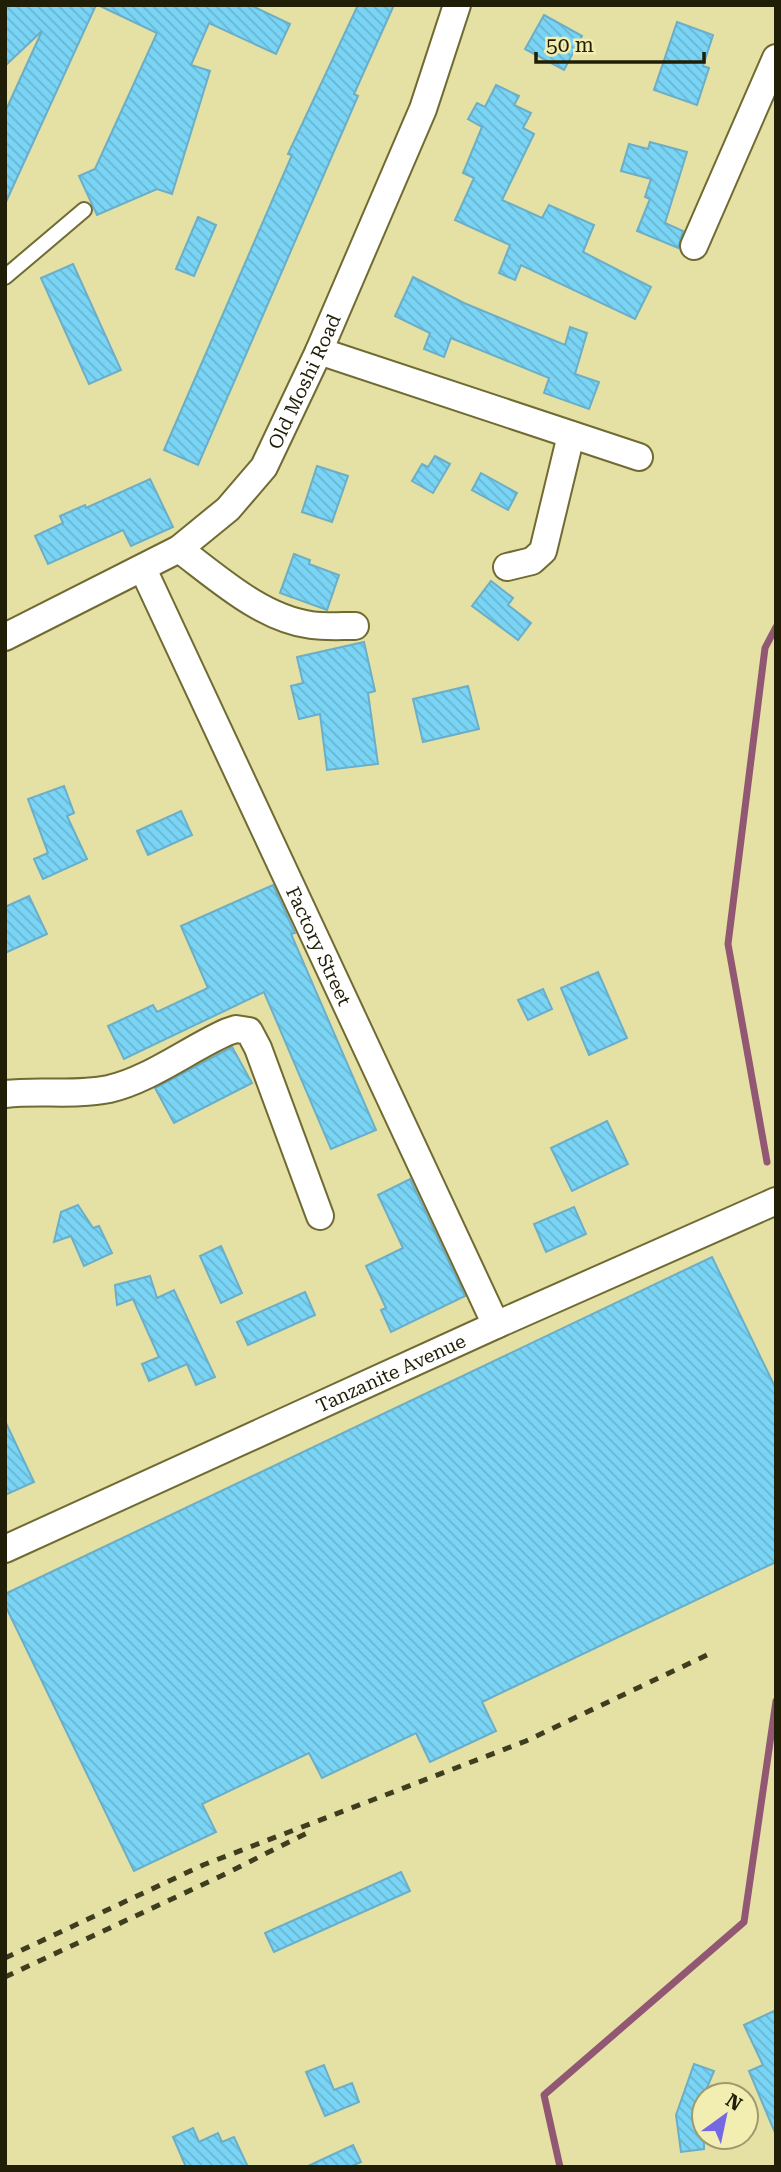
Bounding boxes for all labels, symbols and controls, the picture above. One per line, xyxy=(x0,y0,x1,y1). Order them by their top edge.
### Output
scale bar xyxy=(536,21,704,65)
text: 50 m xyxy=(546,33,594,57)
street label: Old Moshi Road xyxy=(263,311,346,453)
street label: Factory Street xyxy=(281,883,356,1009)
street label: Tanzanite Avenue xyxy=(313,1329,469,1418)
north arrow xyxy=(690,2081,760,2151)
text: N xyxy=(722,2089,747,2116)

